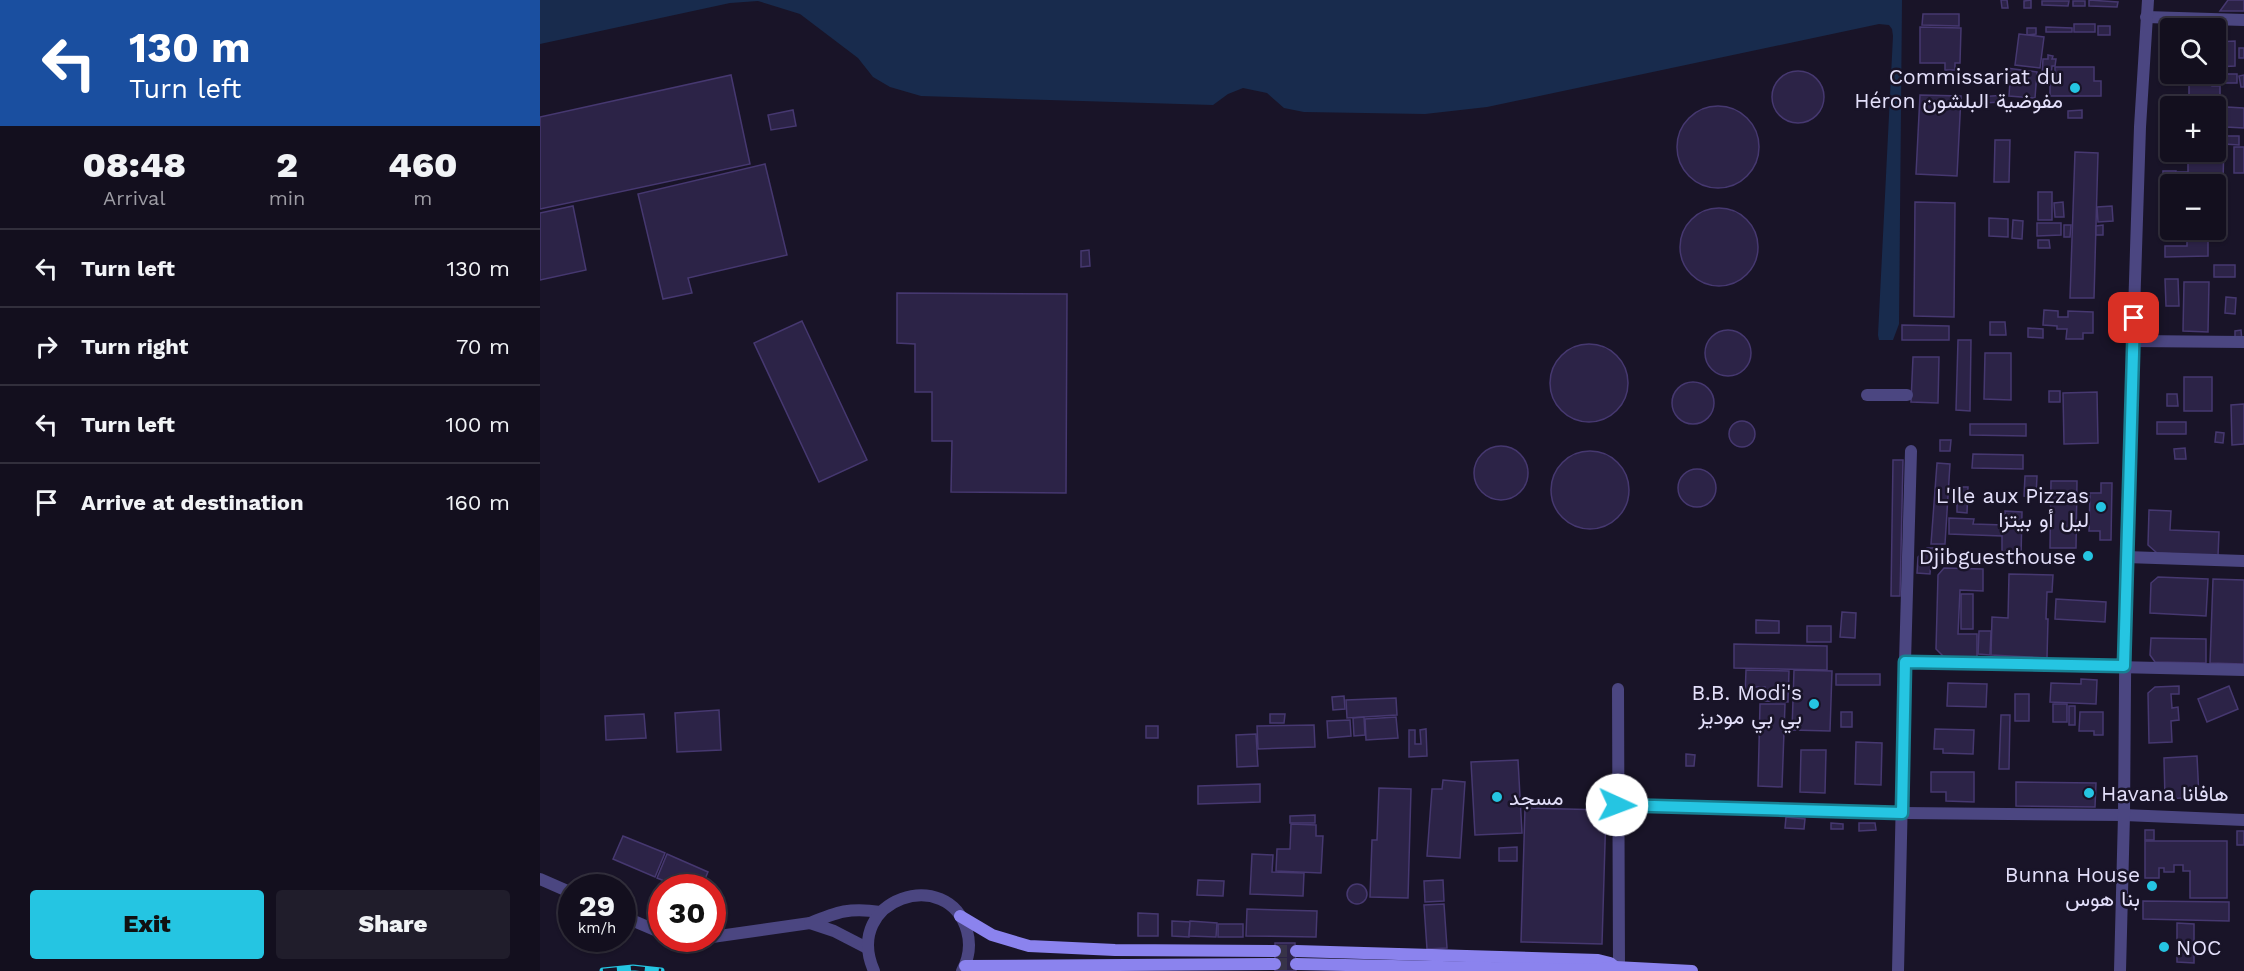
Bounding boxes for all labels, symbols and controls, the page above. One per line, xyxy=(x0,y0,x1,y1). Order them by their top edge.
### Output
map controls xyxy=(2160,18,2226,240)
button: search xyxy=(2160,18,2226,84)
text: 130 m xyxy=(129,23,251,72)
icon: left xyxy=(30,24,108,102)
place label: Commissariat du Héron مفوضية البلشون xyxy=(1854,64,2063,114)
text: Turn left xyxy=(129,73,241,105)
marker: Commissariat du Héron مفوضية البلشون xyxy=(2068,81,2082,95)
button: + xyxy=(2160,96,2226,162)
text: 08:48 xyxy=(83,144,186,186)
text: 2 xyxy=(276,144,298,186)
text: 460 xyxy=(388,144,457,186)
button: − xyxy=(2160,174,2226,240)
text: Arrival xyxy=(103,186,166,210)
text: min xyxy=(269,186,305,210)
text: m xyxy=(413,186,432,210)
icon: left xyxy=(30,252,63,285)
text: Turn left xyxy=(81,256,175,281)
text: 130 m xyxy=(446,256,510,281)
pin xyxy=(2108,292,2159,343)
icon: arrive xyxy=(2117,301,2150,334)
icon: right xyxy=(30,330,63,363)
text: Turn right xyxy=(81,334,188,359)
text: 70 m xyxy=(456,334,510,359)
icon: left xyxy=(30,408,63,441)
text: Turn left xyxy=(81,412,175,437)
text: 100 m xyxy=(446,412,510,437)
place label: L'Ile aux Pizzas ليل أو بيتزا xyxy=(1936,483,2089,533)
icon: arrive xyxy=(30,486,63,519)
text: Arrive at destination xyxy=(81,490,304,515)
text: 160 m xyxy=(446,490,510,515)
marker: L'Ile aux Pizzas ليل أو بيتزا xyxy=(2094,500,2108,514)
place label: Djibguesthouse xyxy=(1919,544,2076,569)
marker: Djibguesthouse xyxy=(2081,549,2095,563)
place label: B.B. Modi's بي بي موديز xyxy=(1691,680,1802,734)
marker: B.B. Modi's بي بي موديز xyxy=(1807,697,1821,711)
position arrow xyxy=(1585,773,1649,837)
place label: Havana هافانا xyxy=(2101,781,2229,806)
place label: مسجد xyxy=(1509,785,1563,810)
marker: Havana هافانا xyxy=(2082,786,2096,800)
marker: مسجد xyxy=(1490,790,1504,804)
place label: Bunna House بنا هوس xyxy=(2005,862,2140,912)
speed limit sign: 30 xyxy=(648,874,726,952)
marker: Bunna House بنا هوس xyxy=(2145,879,2159,893)
text: 29 xyxy=(579,888,615,923)
button: Exit xyxy=(30,890,264,959)
button: Share xyxy=(276,890,510,959)
text: km/h xyxy=(578,919,616,937)
place label: NOC xyxy=(2176,935,2222,960)
marker: NOC xyxy=(2157,940,2171,954)

